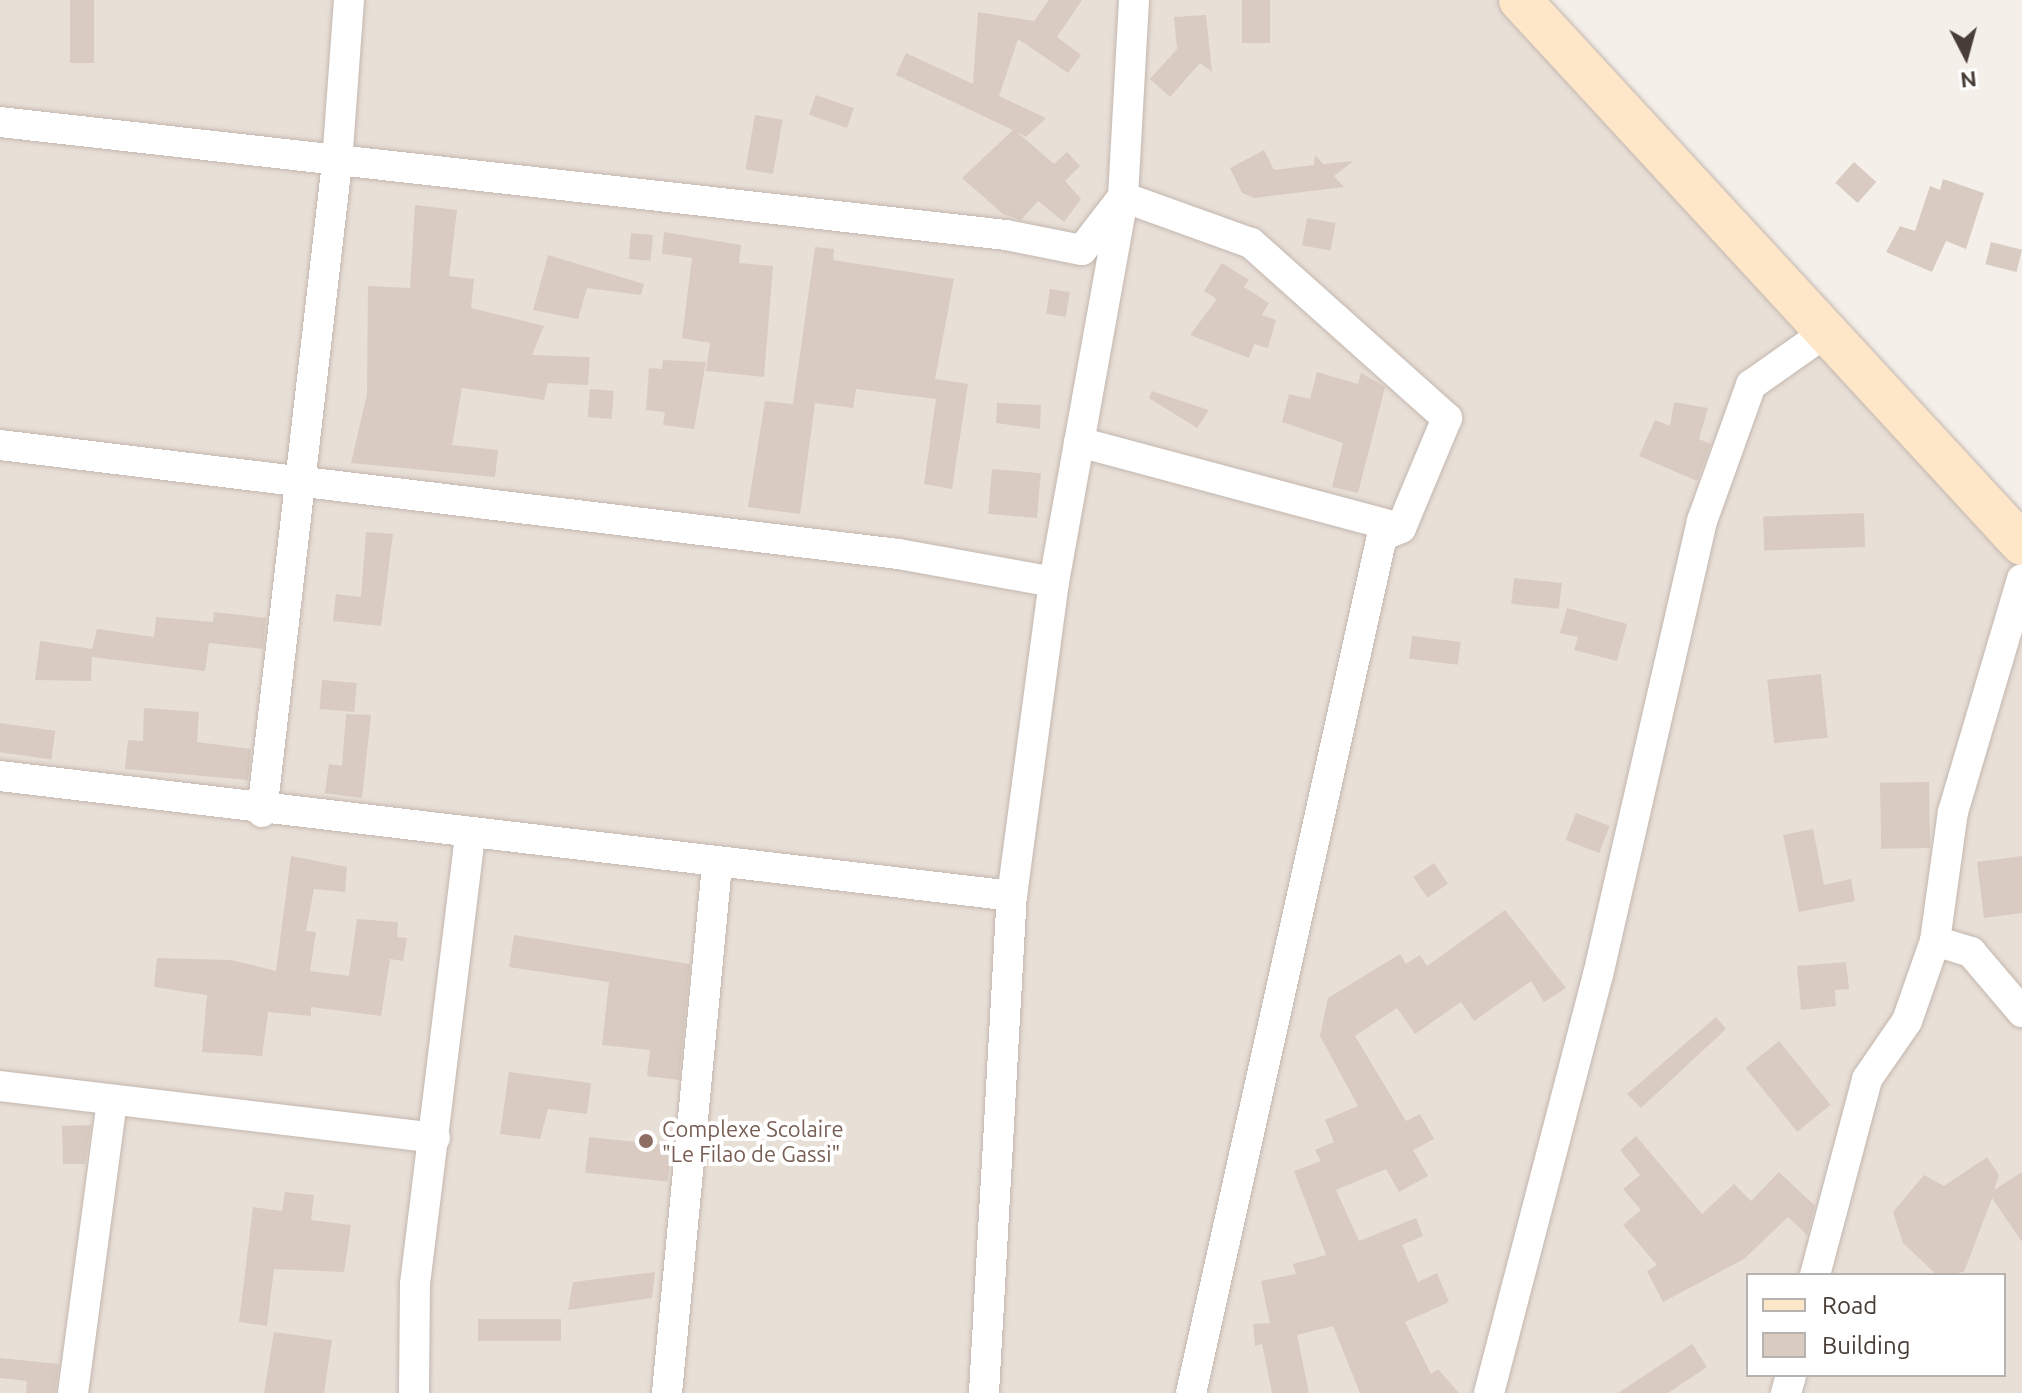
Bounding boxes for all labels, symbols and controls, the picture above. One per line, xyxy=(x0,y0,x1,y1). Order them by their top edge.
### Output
north arrow xyxy=(1926,16,2006,96)
text: N xyxy=(1959,67,1978,94)
place label: Complexe Scolaire "Le Filao de Gassi" xyxy=(662,1115,844,1166)
marker: Complexe Scolaire "Le Filao de Gassi" xyxy=(637,1132,655,1150)
legend xyxy=(1746,1273,2006,1377)
text: Road xyxy=(1822,1292,1877,1319)
text: Building xyxy=(1822,1332,1910,1359)

